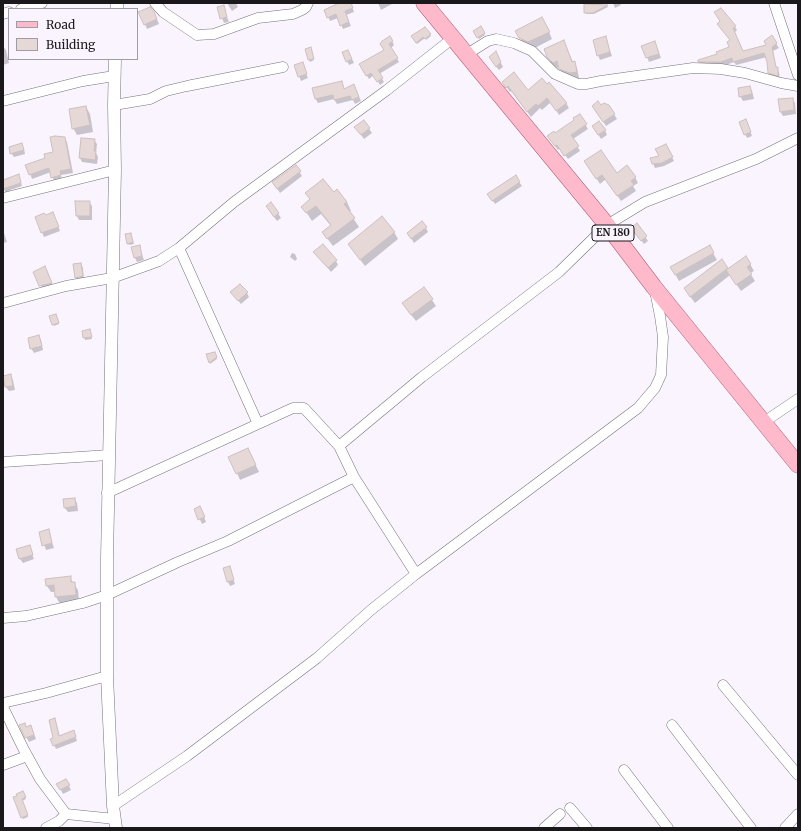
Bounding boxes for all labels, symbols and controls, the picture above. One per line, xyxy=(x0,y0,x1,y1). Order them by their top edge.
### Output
legend xyxy=(8,8,138,60)
text: Road xyxy=(46,17,75,32)
text: Building xyxy=(46,37,95,52)
road number: EN 180 xyxy=(592,225,634,241)

